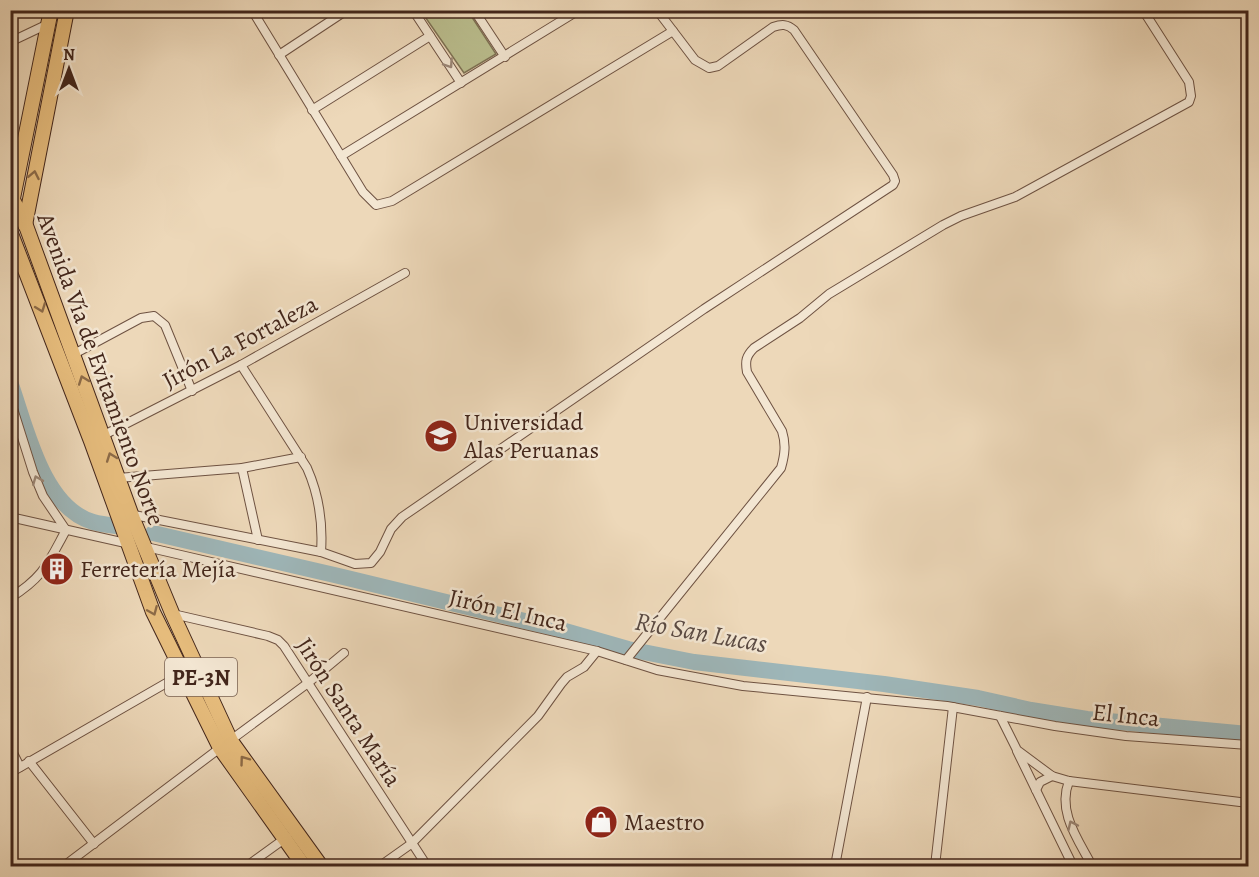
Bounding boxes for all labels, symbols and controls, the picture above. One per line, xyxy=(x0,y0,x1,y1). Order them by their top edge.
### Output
north arrow xyxy=(39,39,99,99)
text: N xyxy=(63,44,75,66)
one-way arrow xyxy=(442,58,453,69)
one-way arrow xyxy=(27,171,40,181)
street label: Avenida Vía de Evitamiento Norte xyxy=(29,208,172,530)
street label: Jirón La Fortaleza xyxy=(157,287,324,396)
one-way arrow xyxy=(34,302,46,313)
one-way arrow xyxy=(78,375,91,386)
place label: Universidad Alas Peruanas xyxy=(463,406,599,466)
school or university icon: Universidad Alas Peruanas xyxy=(423,418,459,454)
one-way arrow xyxy=(105,452,118,463)
one-way arrow xyxy=(32,475,44,486)
building icon: Ferretería Mejía xyxy=(39,551,75,587)
place label: Ferretería Mejía xyxy=(80,553,237,585)
street label: Jirón El Inca xyxy=(446,581,571,639)
one-way arrow xyxy=(146,604,158,615)
water label: Río San Lucas xyxy=(632,604,770,661)
street label: Jirón Santa María xyxy=(289,631,410,793)
road number: PE-3N xyxy=(165,658,237,696)
street label: El Inca xyxy=(1091,696,1162,735)
one-way arrow xyxy=(240,755,251,766)
shop icon: Maestro xyxy=(583,804,619,840)
place label: Maestro xyxy=(624,806,705,838)
one-way arrow xyxy=(1067,820,1079,831)

